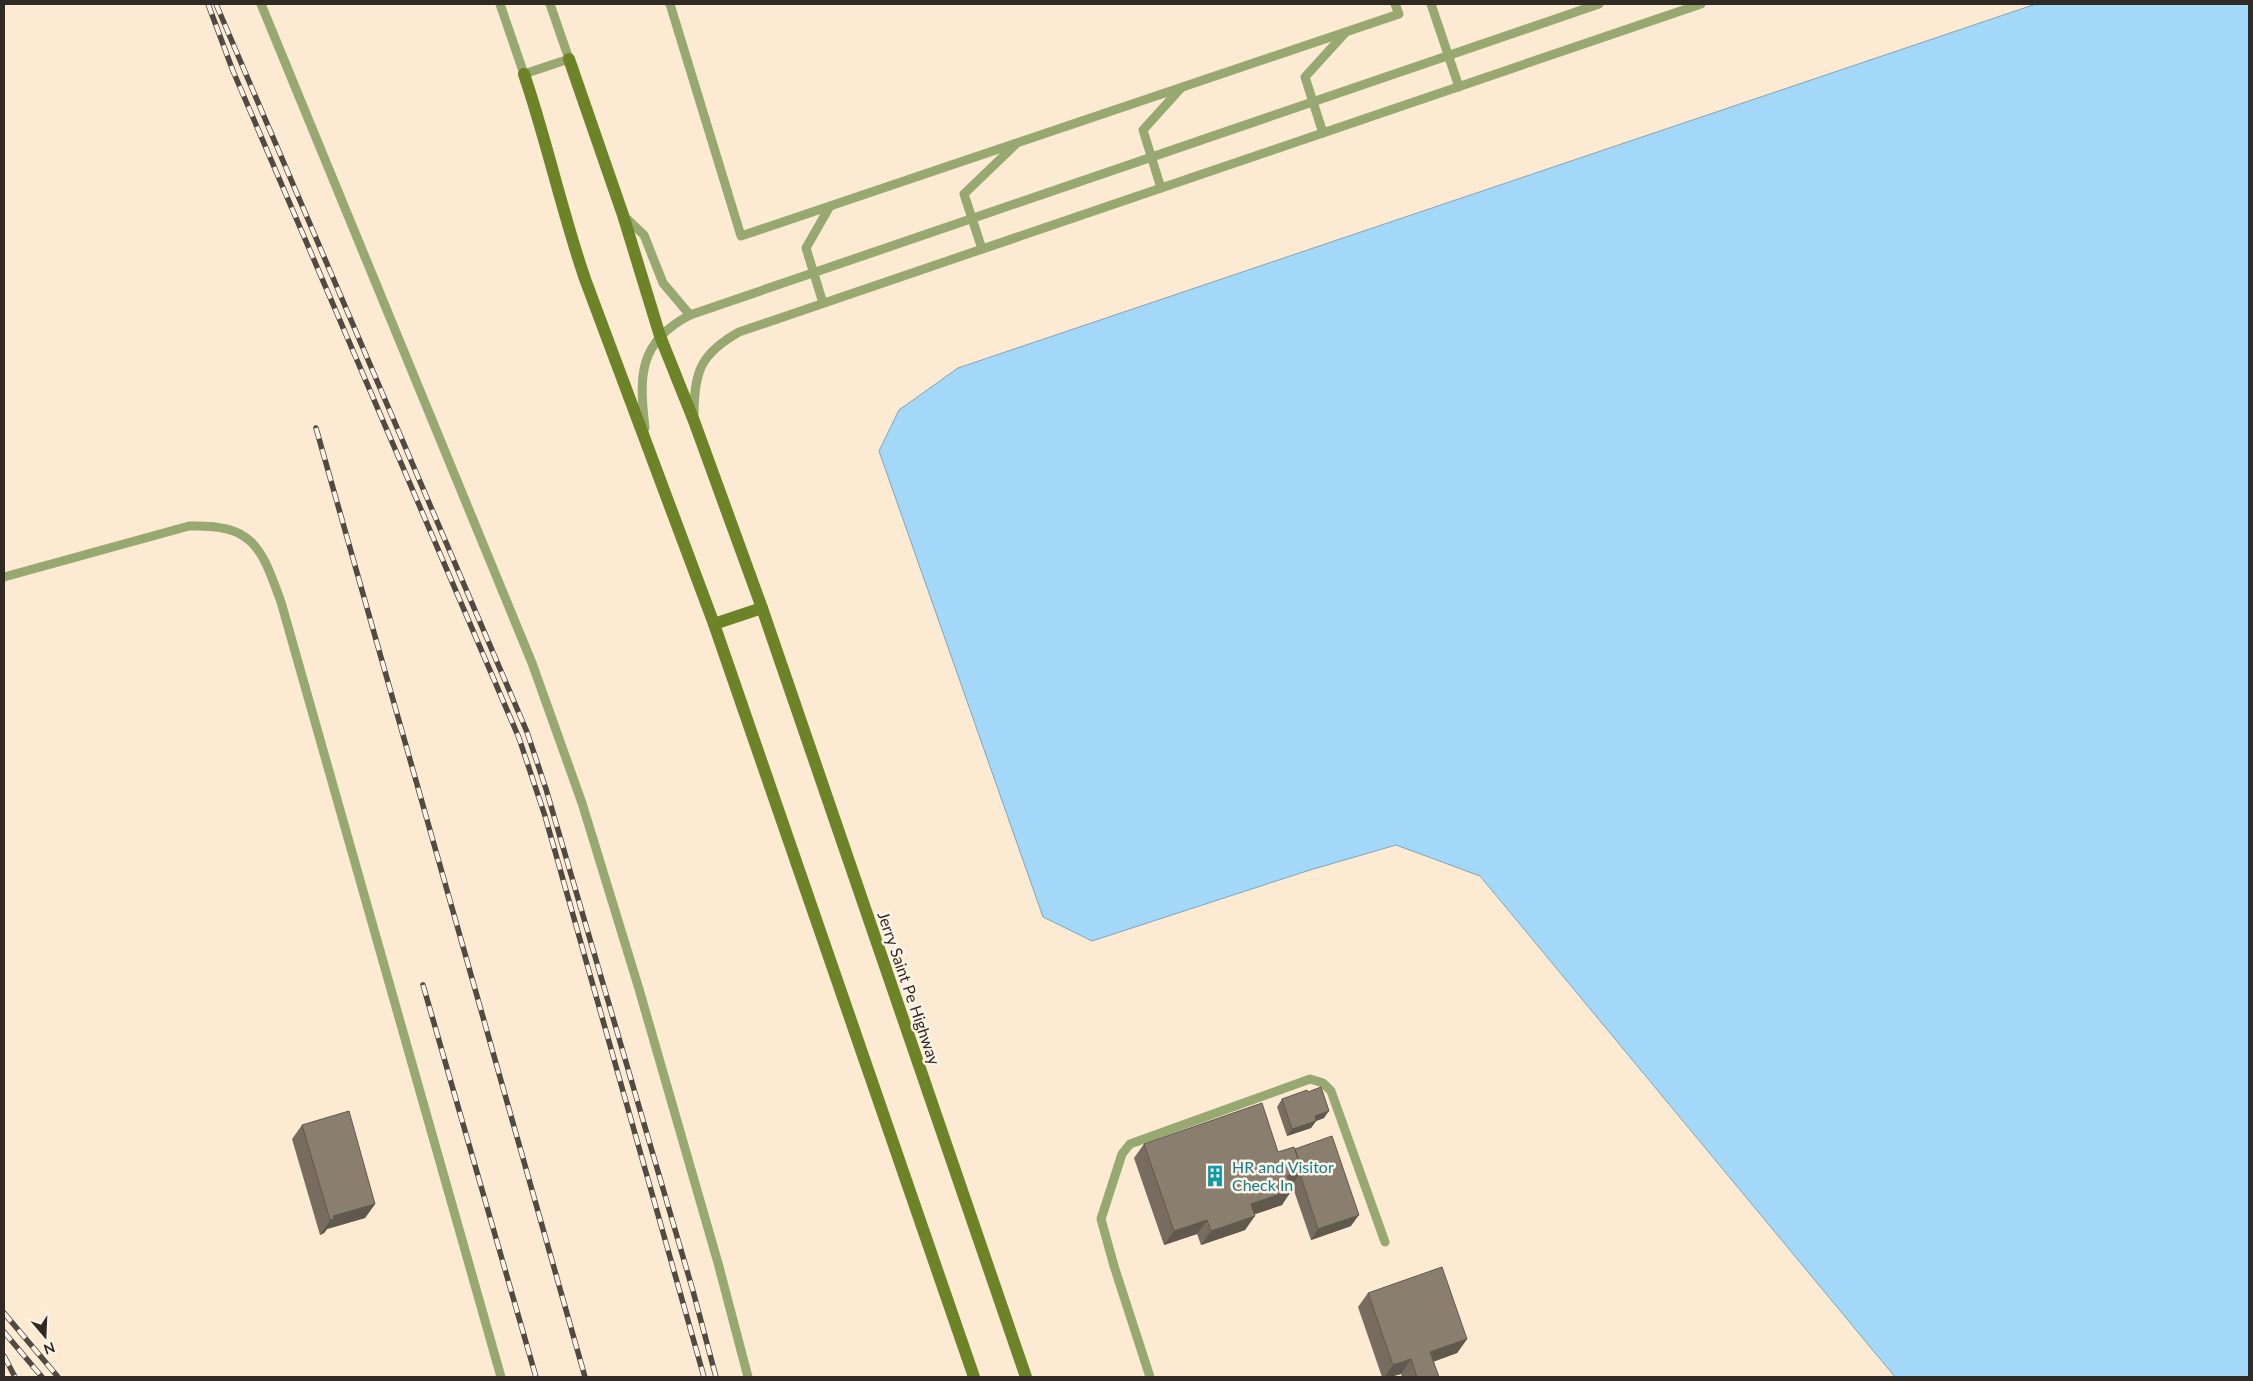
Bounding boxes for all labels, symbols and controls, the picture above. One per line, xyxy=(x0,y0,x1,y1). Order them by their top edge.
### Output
street label: Jerry Saint Pe Highway xyxy=(874,909,945,1068)
place label: HR and Visitor Check In xyxy=(1232,1157,1334,1194)
building icon: HR and Visitor Check In xyxy=(1202,1163,1228,1189)
north arrow xyxy=(20,1311,70,1361)
text: N xyxy=(42,1339,57,1359)

